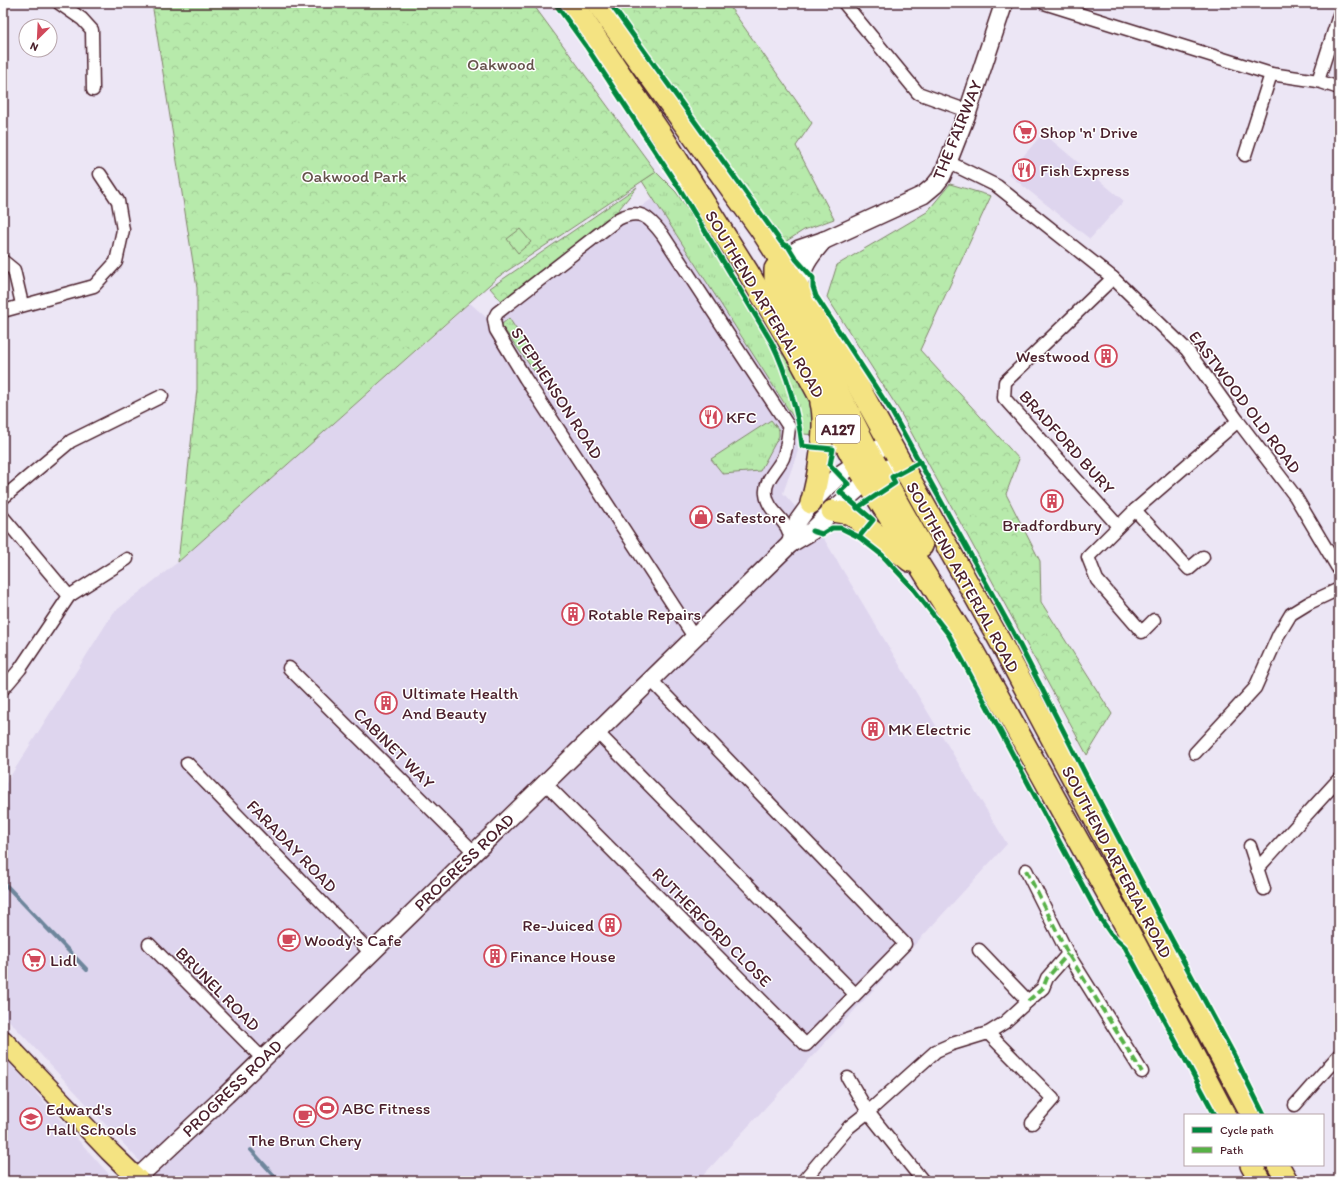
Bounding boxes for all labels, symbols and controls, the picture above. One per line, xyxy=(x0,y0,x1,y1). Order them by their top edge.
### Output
north arrow xyxy=(18,18,58,58)
text: N xyxy=(28,39,40,54)
park label: Oakwood xyxy=(467,54,536,74)
street label: THE FAIRWAY xyxy=(928,77,986,183)
supermarket icon: Shop 'n' Drive xyxy=(1012,119,1038,145)
place label: Shop 'n' Drive xyxy=(1040,122,1138,142)
restaurant icon: Fish Express xyxy=(1011,157,1037,183)
place label: Fish Express xyxy=(1040,160,1130,180)
park label: Oakwood Park xyxy=(301,166,407,186)
street label: SOUTHEND ARTERIAL ROAD xyxy=(701,207,829,401)
street label: STEPHENSON ROAD xyxy=(507,323,607,463)
street label: EASTWOOD OLD ROAD xyxy=(1185,327,1305,477)
building icon: Westwood xyxy=(1093,343,1119,369)
place label: Westwood xyxy=(1016,346,1091,366)
street label: BRADFORD BURY xyxy=(1015,386,1119,498)
restaurant icon: KFC xyxy=(698,404,724,430)
place label: KFC xyxy=(726,407,757,427)
road number: A127 xyxy=(816,415,860,443)
street label: SOUTHEND ARTERIAL ROAD xyxy=(902,478,1024,676)
building icon: Bradfordbury xyxy=(1039,488,1065,514)
shop icon: Safestore xyxy=(688,504,714,530)
place label: Safestore xyxy=(716,507,786,527)
place label: Bradfordbury xyxy=(1002,515,1102,535)
building icon: Rotable Repairs xyxy=(560,601,586,627)
place label: Rotable Repairs xyxy=(588,604,701,624)
place label: Ultimate Health And Beauty xyxy=(402,683,519,723)
building icon: Ultimate Health And Beauty xyxy=(373,690,399,716)
street label: CABINET WAY xyxy=(349,703,439,793)
building icon: MK Electric xyxy=(860,716,886,742)
place label: MK Electric xyxy=(888,719,971,739)
street label: SOUTHEND ARTERIAL ROAD xyxy=(1058,763,1176,962)
street label: FARADAY ROAD xyxy=(243,796,341,896)
street label: PROGRESS ROAD xyxy=(410,809,518,915)
street label: RUTHERFORD CLOSE xyxy=(648,863,776,991)
building icon: Re-Juiced xyxy=(597,912,623,938)
place label: Re-Juiced xyxy=(522,915,594,935)
cafe icon: Woody's Cafe xyxy=(276,927,302,953)
place label: Woody's Cafe xyxy=(304,930,401,950)
street label: BRUNEL ROAD xyxy=(172,943,264,1035)
building icon: Finance House xyxy=(482,943,508,969)
place label: Finance House xyxy=(510,946,616,966)
supermarket icon: Lidl xyxy=(21,947,47,973)
place label: Lidl xyxy=(50,950,77,970)
street label: PROGRESS ROAD xyxy=(178,1035,286,1141)
sports icon: ABC Fitness xyxy=(314,1095,340,1121)
place label: ABC Fitness xyxy=(342,1098,430,1118)
place label: Edward's Hall Schools xyxy=(46,1099,137,1139)
cafe icon: The Brun Chery xyxy=(292,1103,318,1129)
school or university icon: Edward's Hall Schools xyxy=(18,1106,44,1132)
legend xyxy=(1184,1114,1324,1166)
text: Cycle path xyxy=(1220,1123,1274,1137)
place label: The Brun Chery xyxy=(248,1130,362,1150)
text: Path xyxy=(1220,1143,1243,1157)

